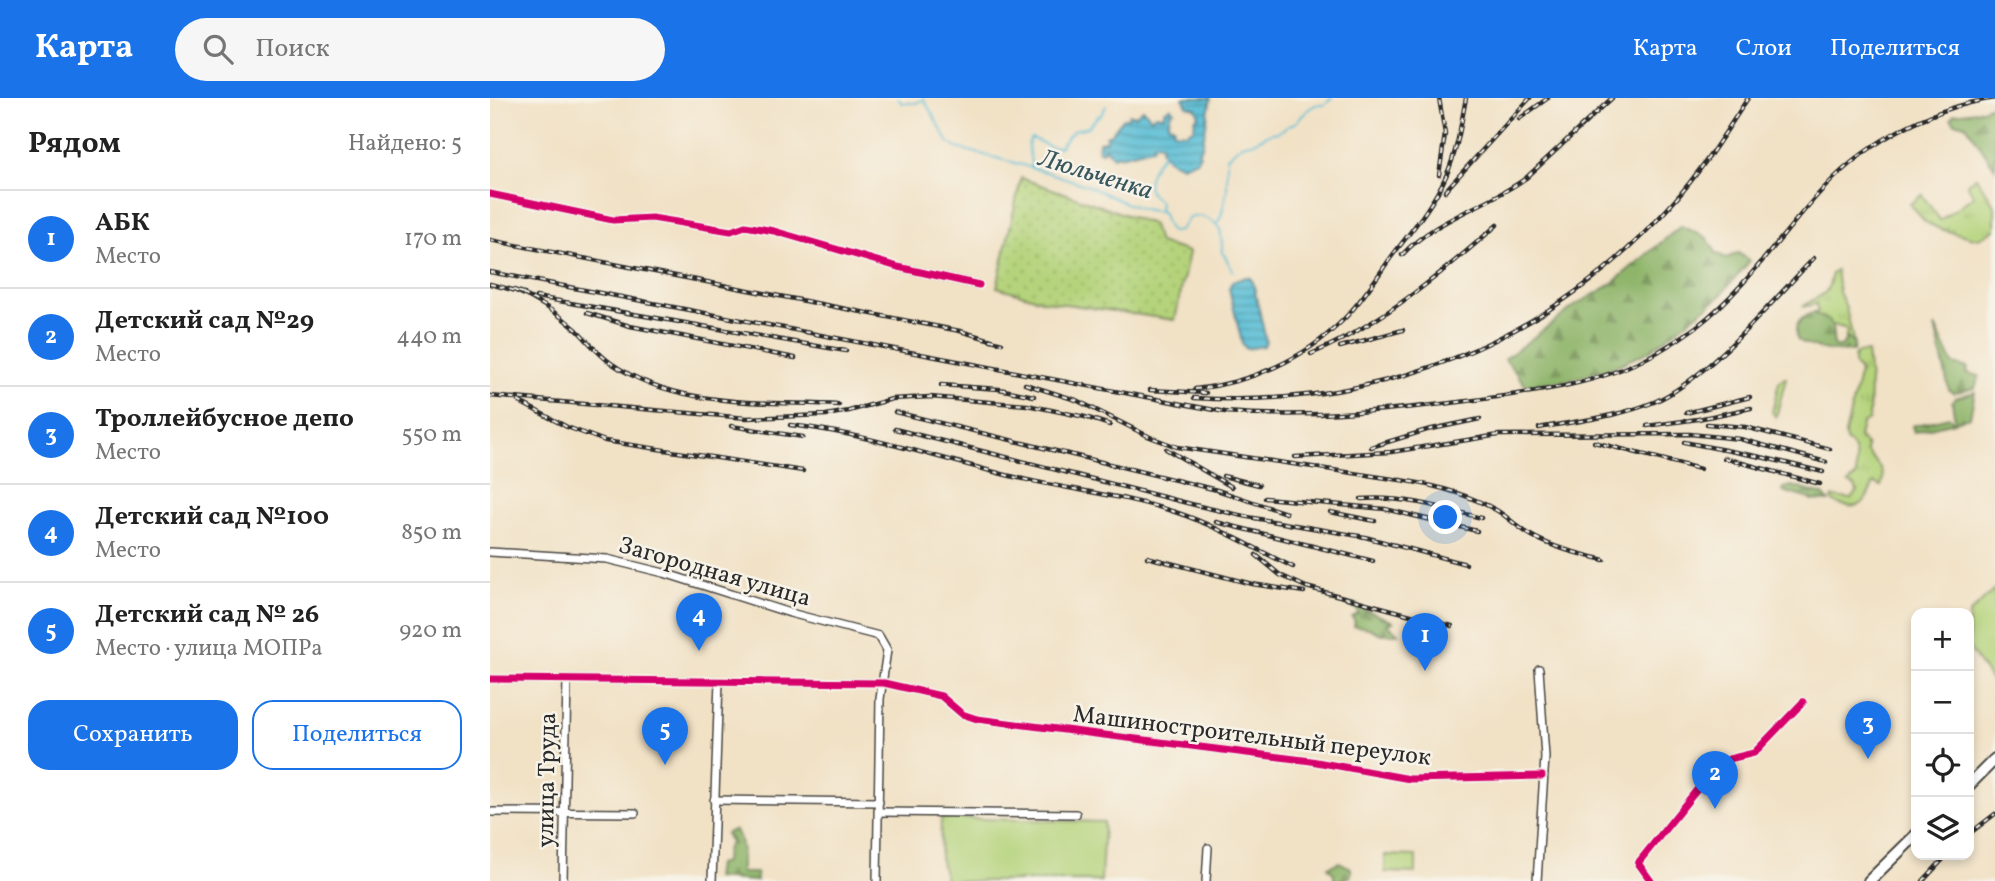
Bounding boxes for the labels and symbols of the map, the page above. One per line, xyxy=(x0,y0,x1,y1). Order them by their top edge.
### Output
water label: Люльченка xyxy=(1033,140,1157,209)
your location xyxy=(1428,500,1462,534)
street label: Загородная улица xyxy=(614,529,815,617)
pin: 4 xyxy=(676,593,722,651)
pin: 1 xyxy=(1402,613,1448,671)
street label: Машиностроительный переулок xyxy=(1071,698,1433,776)
pin: 3 xyxy=(1845,701,1891,759)
pin: 5 xyxy=(642,707,688,765)
street label: улица Труда xyxy=(530,712,566,848)
pin: 2 xyxy=(1692,751,1738,809)

